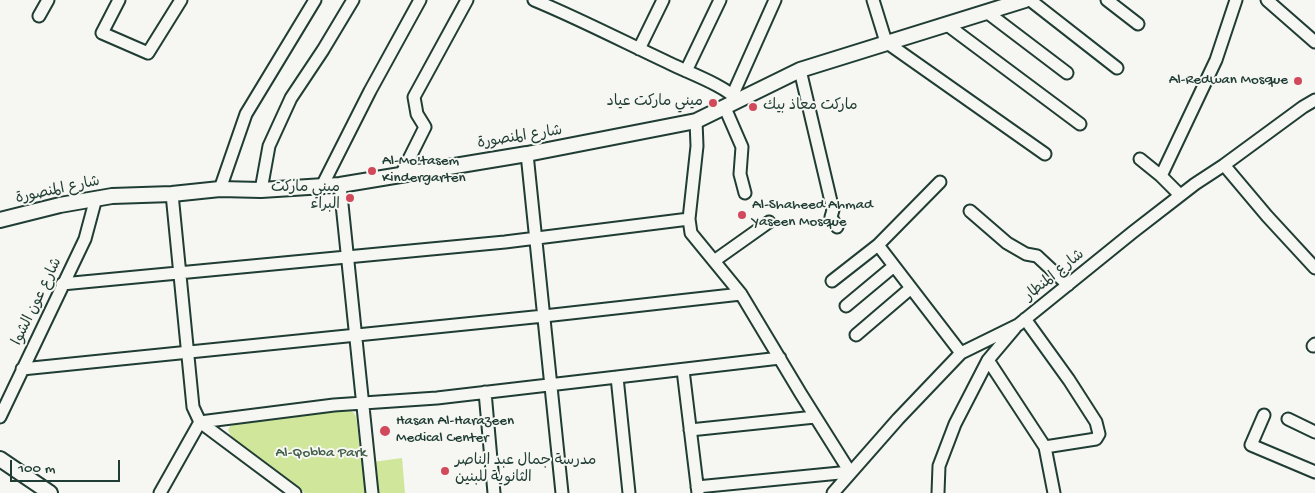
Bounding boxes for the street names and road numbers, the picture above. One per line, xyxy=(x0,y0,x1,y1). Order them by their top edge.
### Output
street label: شارع المنصورة xyxy=(476,122,564,154)
street label: شارع المنصورة xyxy=(14,173,102,209)
street label: شارع المنطار xyxy=(1021,246,1089,306)
street label: شارع عون الشوا xyxy=(9,255,67,349)

